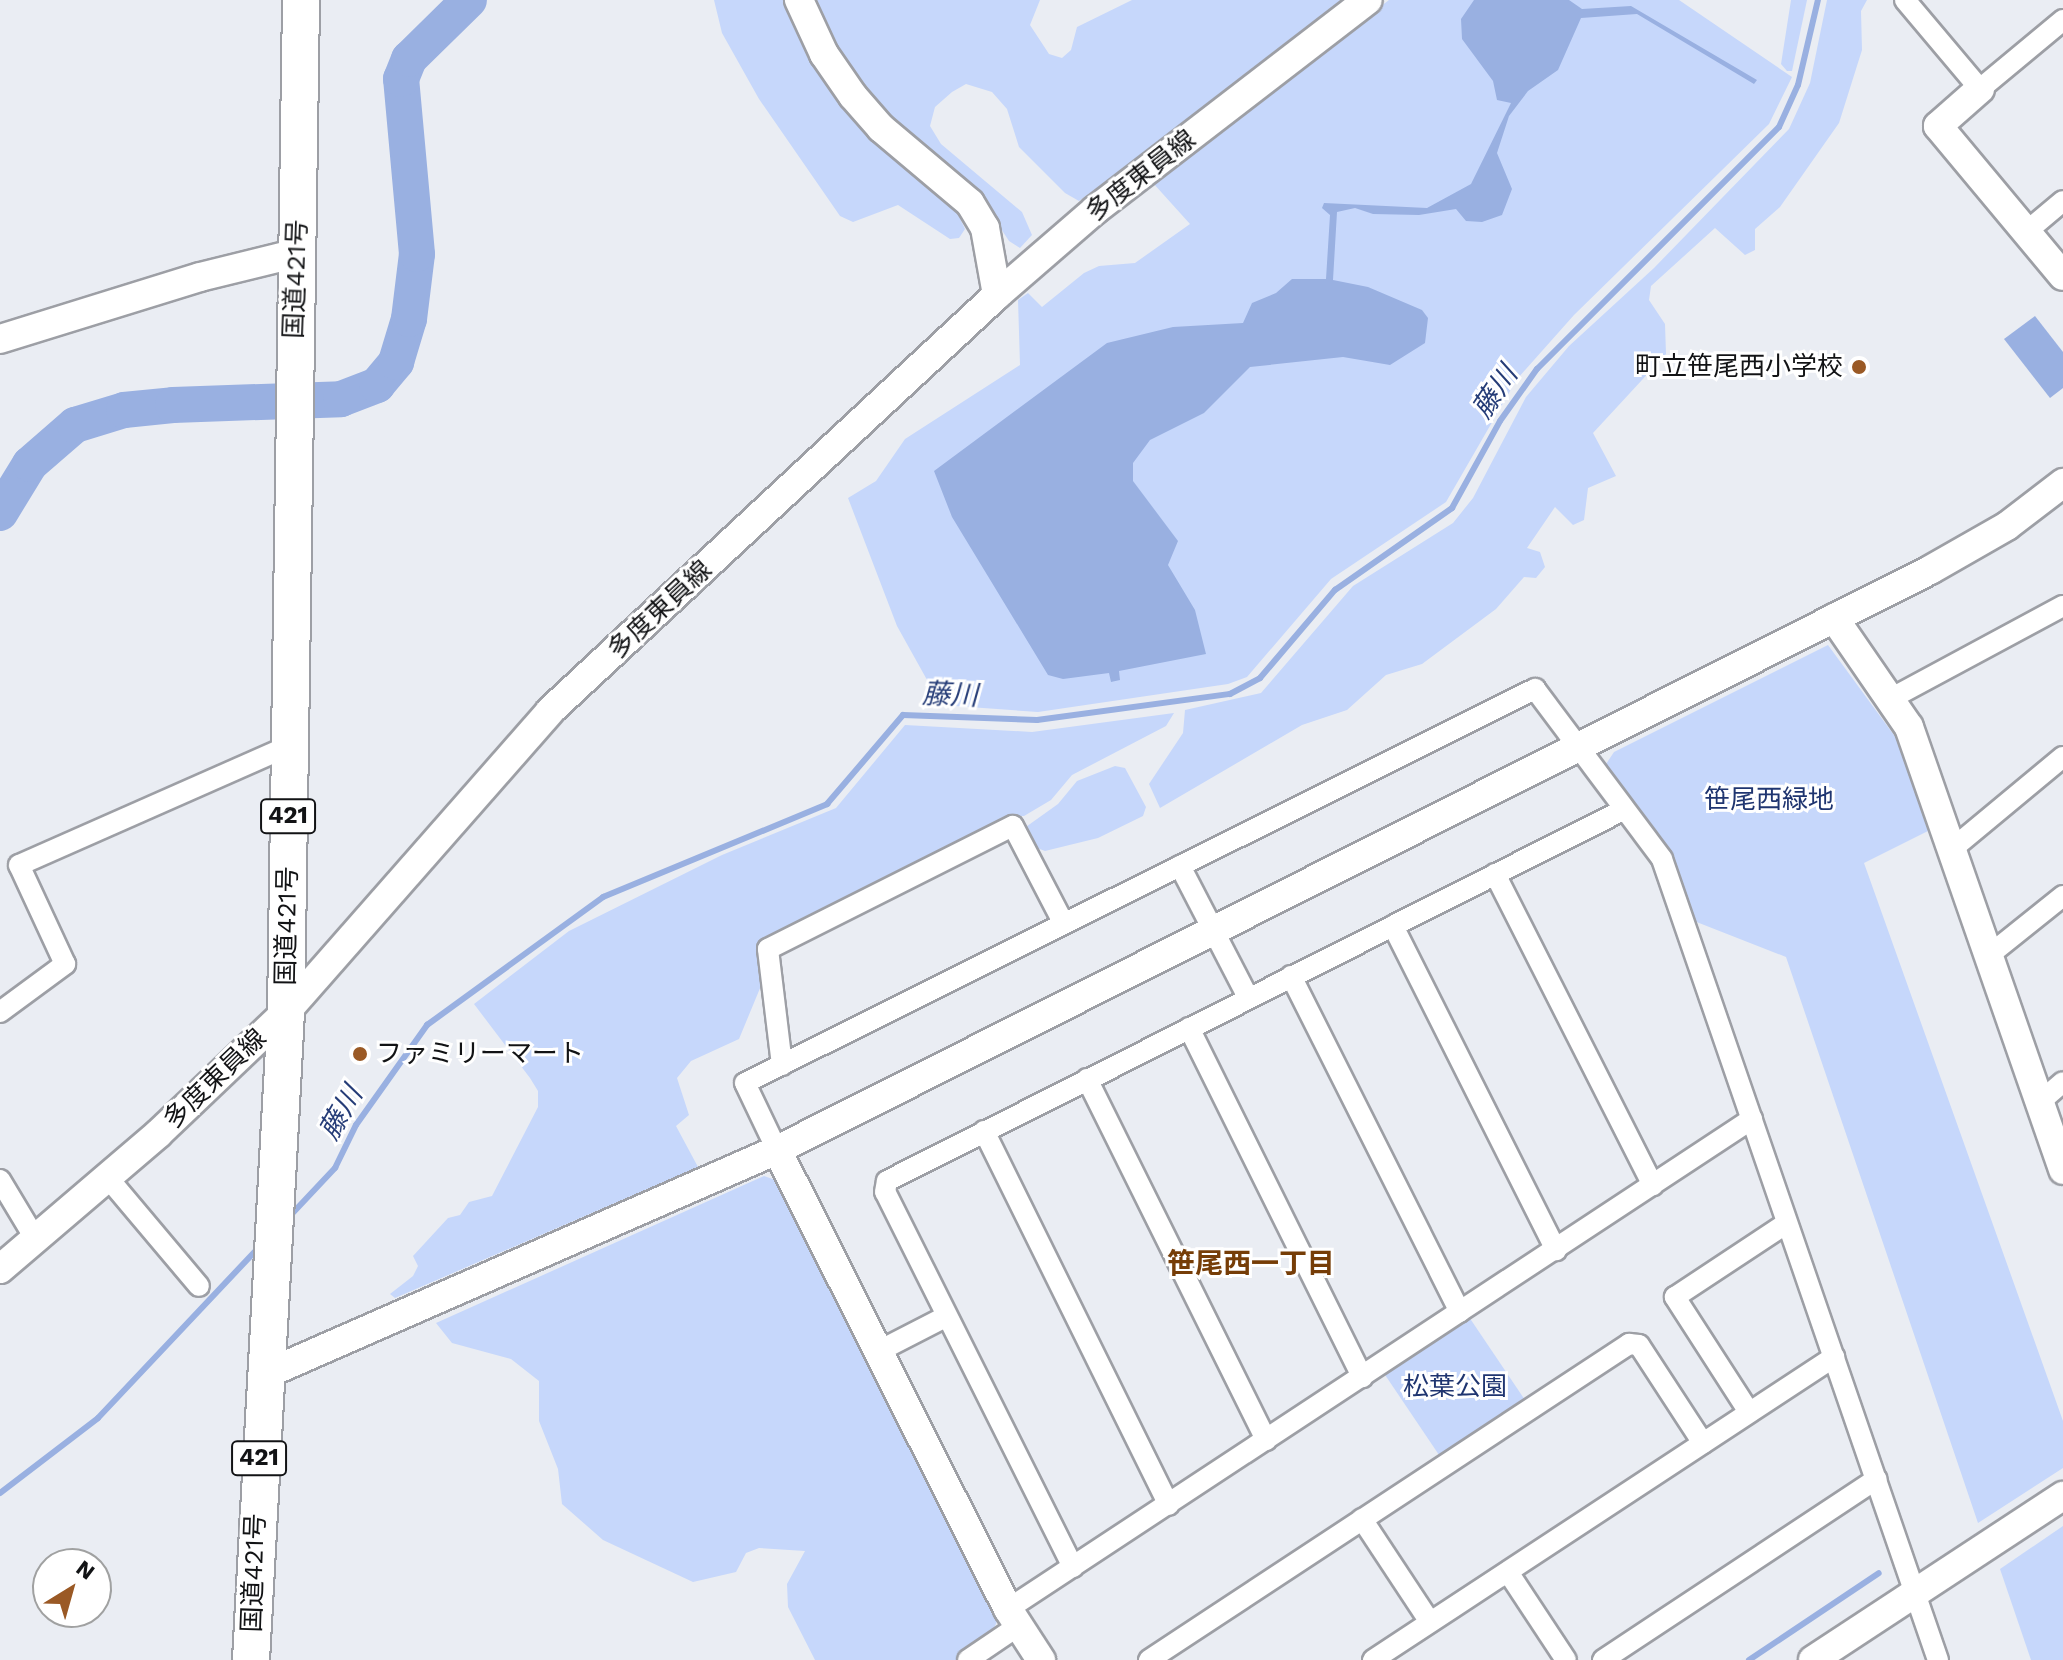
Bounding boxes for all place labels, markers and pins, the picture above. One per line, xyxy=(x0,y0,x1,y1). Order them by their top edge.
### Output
place label: 町立笹尾西小学校 xyxy=(1635,351,1843,383)
marker: 町立笹尾西小学校 xyxy=(1850,358,1868,376)
place label: ファミリーマート xyxy=(376,1038,584,1070)
marker: ファミリーマート xyxy=(351,1045,369,1063)

